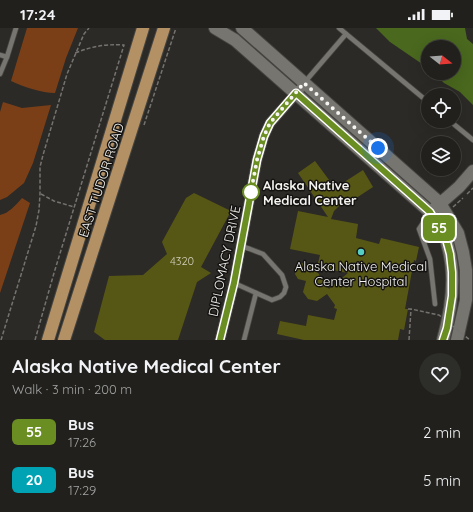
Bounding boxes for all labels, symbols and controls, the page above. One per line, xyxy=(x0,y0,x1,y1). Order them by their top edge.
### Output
text: 17:24 xyxy=(20,5,56,24)
north arrow xyxy=(421,40,461,80)
map controls xyxy=(421,40,461,176)
button: locate xyxy=(421,88,461,128)
street label: EAST TUDOR ROAD xyxy=(75,121,127,239)
button: layers xyxy=(421,136,461,176)
your location xyxy=(368,138,388,158)
place label: Alaska Native Medical Center xyxy=(263,177,357,208)
marker: Alaska Native Medical Center xyxy=(242,183,260,201)
street label: DIPLOMACY DRIVE xyxy=(204,204,244,318)
line badge: 55 xyxy=(421,215,457,241)
text: 55 xyxy=(431,219,447,237)
marker: Alaska Native Medical Center Hospital xyxy=(356,247,366,257)
house number: 4320 xyxy=(170,254,194,268)
place label: Alaska Native Medical Center Hospital xyxy=(295,258,427,289)
button: heart xyxy=(419,353,461,395)
text: Alaska Native Medical Center xyxy=(12,354,281,378)
text: Walk · 3 min · 200 m xyxy=(12,381,132,397)
text: Bus xyxy=(68,415,94,434)
text: 55 xyxy=(26,423,42,441)
text: 2 min xyxy=(423,423,461,442)
text: 17:26 xyxy=(68,434,96,450)
text: Bus xyxy=(68,463,94,482)
text: 20 xyxy=(26,471,42,489)
text: 5 min xyxy=(423,471,461,490)
text: 17:29 xyxy=(68,482,96,498)

